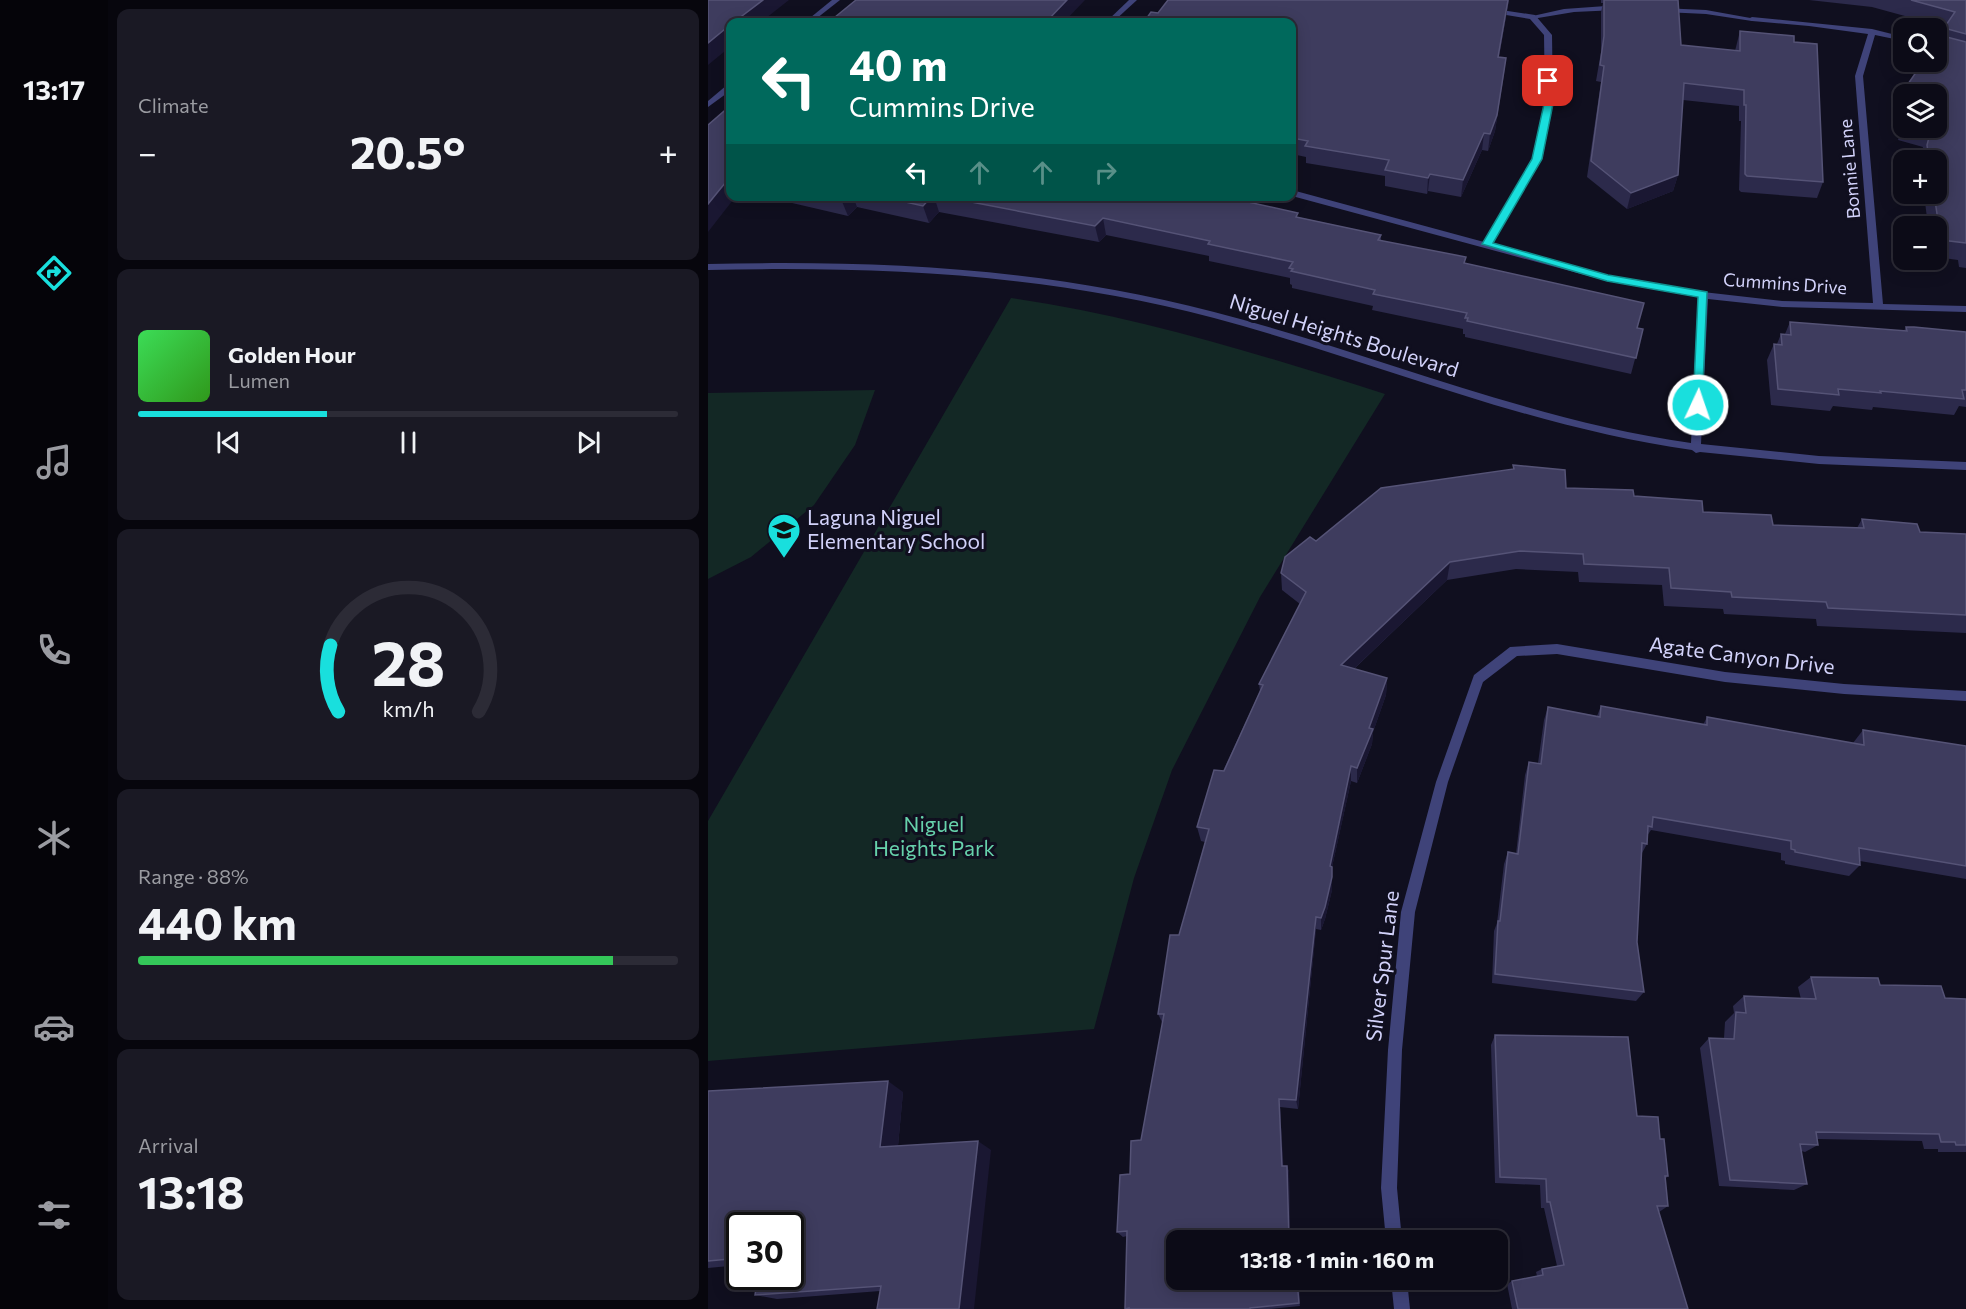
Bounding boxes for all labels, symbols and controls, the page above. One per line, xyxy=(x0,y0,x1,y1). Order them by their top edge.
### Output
map controls xyxy=(1893,18,1947,270)
button: search xyxy=(1893,18,1947,72)
text: 40 m xyxy=(849,38,947,90)
icon: left xyxy=(750,42,828,120)
pin xyxy=(1522,55,1573,106)
icon: arrive xyxy=(1531,64,1564,97)
text: 13:17 xyxy=(23,73,85,106)
button: layers xyxy=(1893,84,1947,138)
text: Cummins Drive xyxy=(849,90,1035,123)
text: Climate xyxy=(138,93,208,117)
street label: Bonnie Lane xyxy=(1834,118,1864,220)
text: 20.5° xyxy=(350,123,465,178)
text: − xyxy=(138,131,157,172)
text: + xyxy=(659,131,678,172)
button: + xyxy=(1893,150,1947,204)
icon: left xyxy=(900,156,933,189)
icon: ahead xyxy=(963,156,996,189)
icon: ahead xyxy=(1026,156,1059,189)
icon: right xyxy=(1089,156,1122,189)
button: − xyxy=(1893,216,1947,270)
icon: directions xyxy=(33,252,75,294)
street label: Cummins Drive xyxy=(1723,268,1848,298)
street label: Niguel Heights Boulevard xyxy=(1227,288,1462,381)
text: Golden Hour xyxy=(228,341,356,368)
text: Lumen xyxy=(228,368,290,392)
position arrow xyxy=(1666,373,1730,437)
icon: previous xyxy=(212,426,245,459)
icon: pause xyxy=(392,426,425,459)
icon: next xyxy=(572,426,605,459)
icon: music xyxy=(33,441,75,483)
place label: Laguna Niguel Elementary School xyxy=(807,504,985,553)
school or university icon: Laguna Niguel Elementary School xyxy=(766,512,802,559)
text: 28 xyxy=(371,623,445,699)
icon: phone xyxy=(33,629,75,671)
street label: Agate Canyon Drive xyxy=(1648,631,1836,678)
text: km/h xyxy=(382,695,434,721)
park label: Niguel Heights Park xyxy=(873,811,995,860)
icon: climate xyxy=(33,817,75,859)
text: Range · 88% xyxy=(138,864,249,888)
street label: Silver Spur Lane xyxy=(1360,889,1403,1043)
text: 440 km xyxy=(138,894,297,949)
icon: car xyxy=(33,1006,75,1048)
text: Arrival xyxy=(138,1133,199,1157)
text: 13:18 xyxy=(138,1163,245,1218)
icon: filters xyxy=(33,1194,75,1236)
speed limit sign: 30 xyxy=(726,1212,804,1290)
text: 13:18 · 1 min · 160 m xyxy=(1240,1246,1434,1273)

